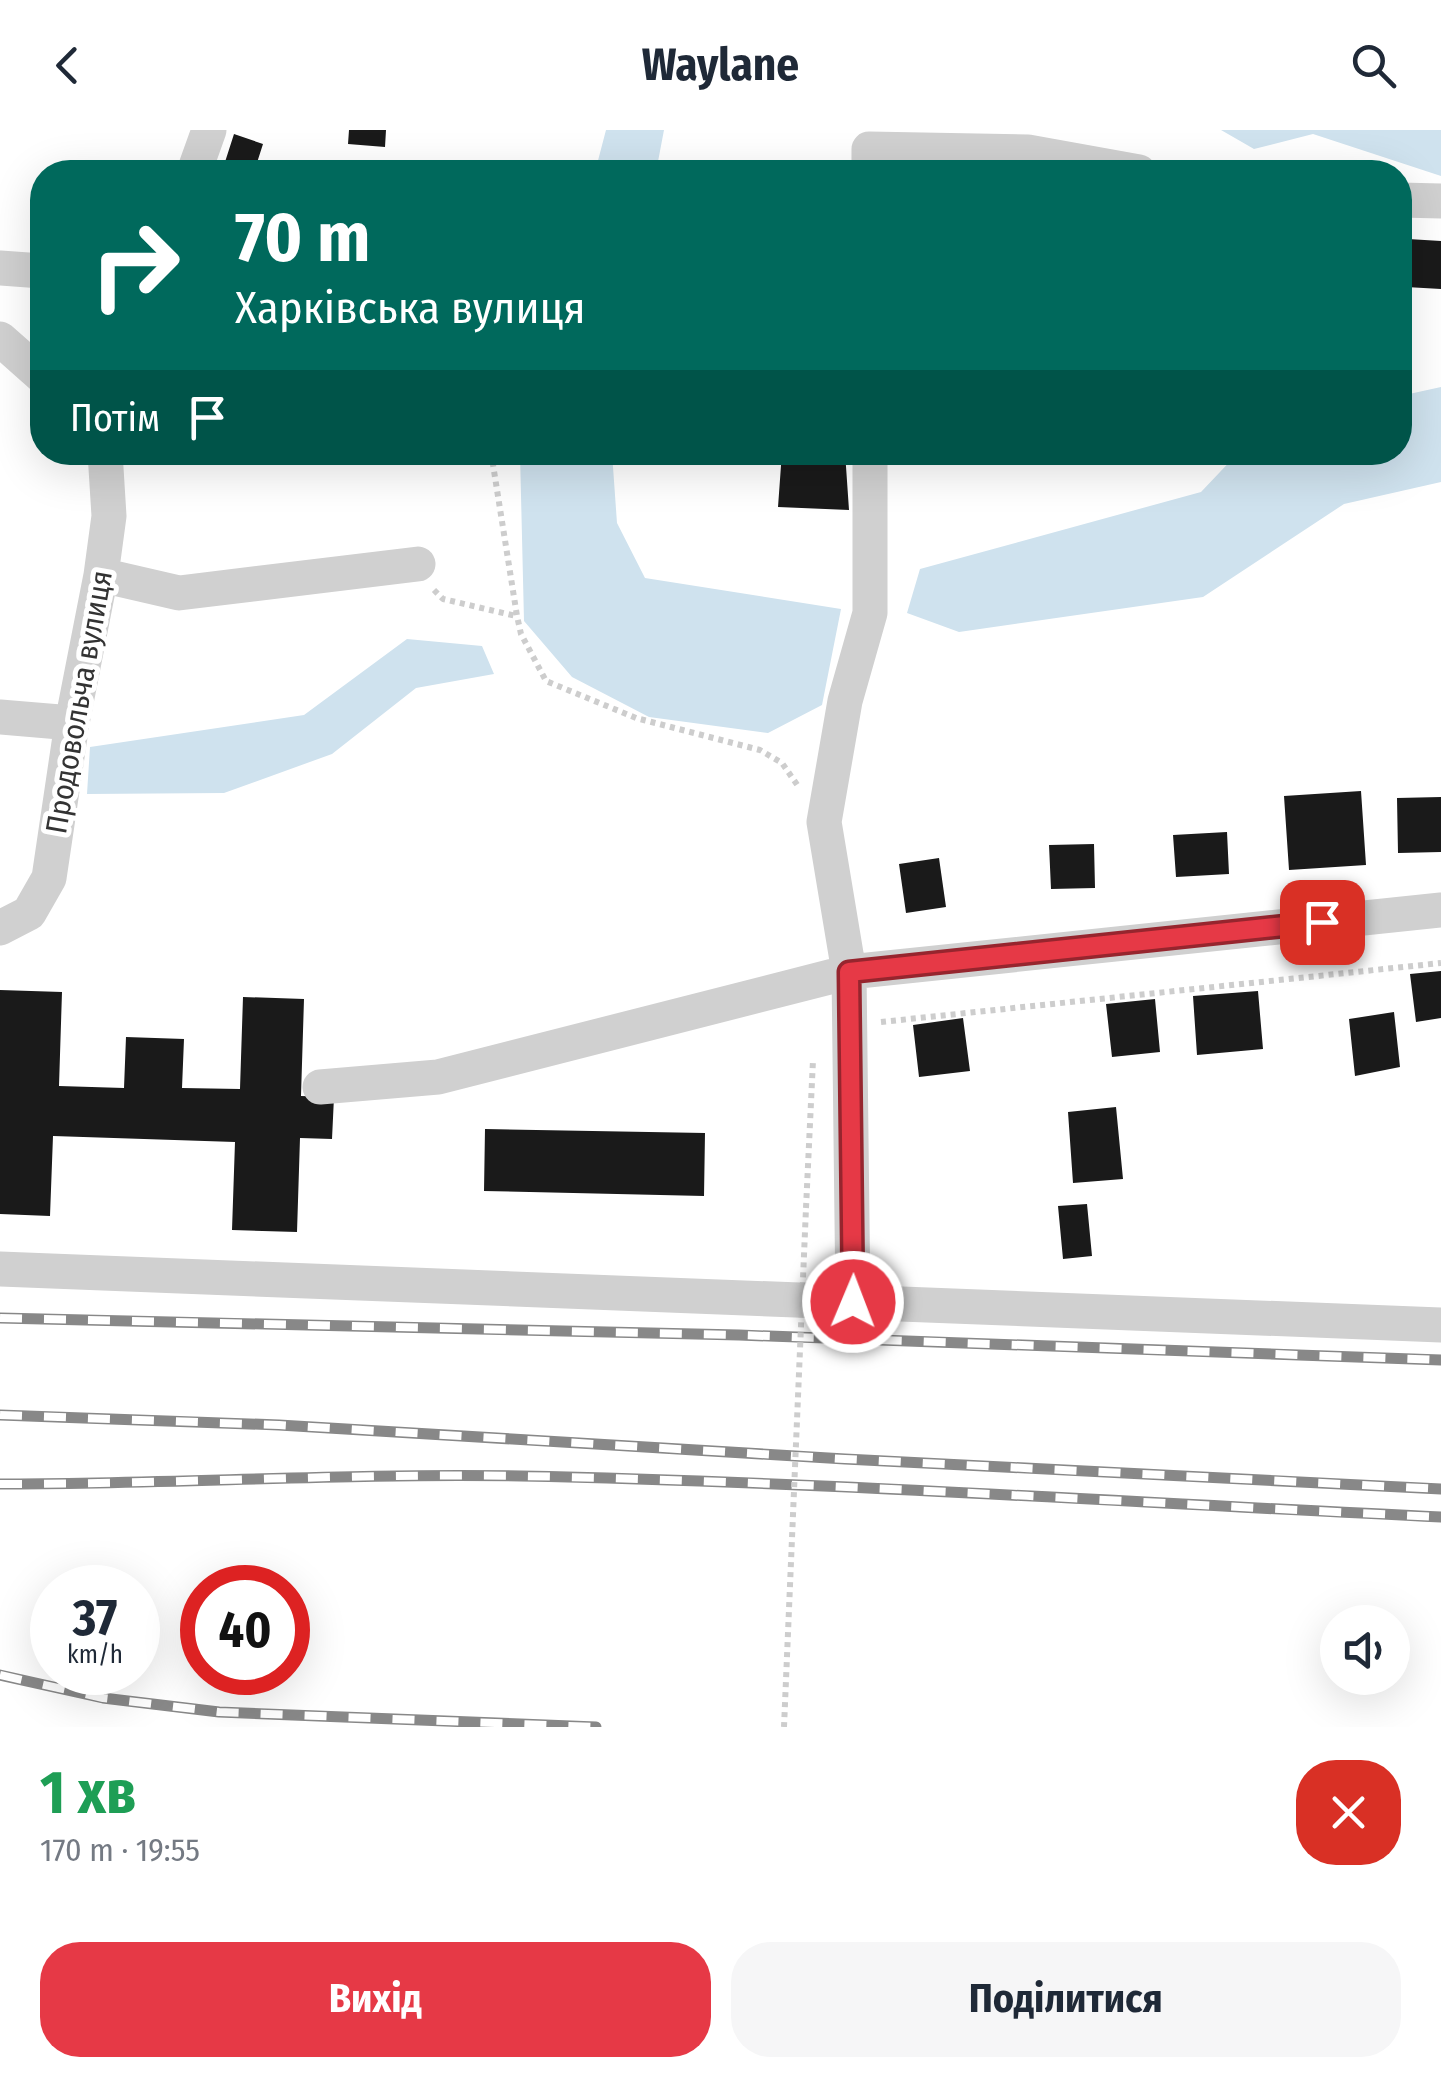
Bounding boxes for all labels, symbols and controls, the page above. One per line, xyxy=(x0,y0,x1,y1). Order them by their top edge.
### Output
icon: back xyxy=(40,38,95,93)
text: Waylane xyxy=(642,38,799,92)
icon: search xyxy=(1346,38,1401,93)
text: 70 m xyxy=(235,196,370,280)
icon: right xyxy=(70,200,200,330)
text: Харківська вулиця xyxy=(235,281,586,335)
icon: arrive xyxy=(180,390,235,445)
text: Потім xyxy=(70,395,160,441)
street label: Продовольча вулиця xyxy=(38,568,120,836)
pin xyxy=(1280,880,1365,965)
icon: arrive xyxy=(1295,895,1350,950)
position arrow xyxy=(801,1250,905,1354)
speed limit sign: 40 xyxy=(180,1565,310,1695)
text: 37 xyxy=(73,1588,117,1648)
map controls xyxy=(1320,1605,1410,1695)
button: sound xyxy=(1320,1605,1410,1695)
text: km/h xyxy=(67,1640,123,1670)
text: 1 хв xyxy=(40,1757,136,1829)
button: close xyxy=(1296,1760,1401,1865)
text: 170 m · 19:55 xyxy=(40,1831,200,1869)
button: Вихід xyxy=(40,1942,711,2057)
button: Поділитися xyxy=(731,1942,1401,2057)

